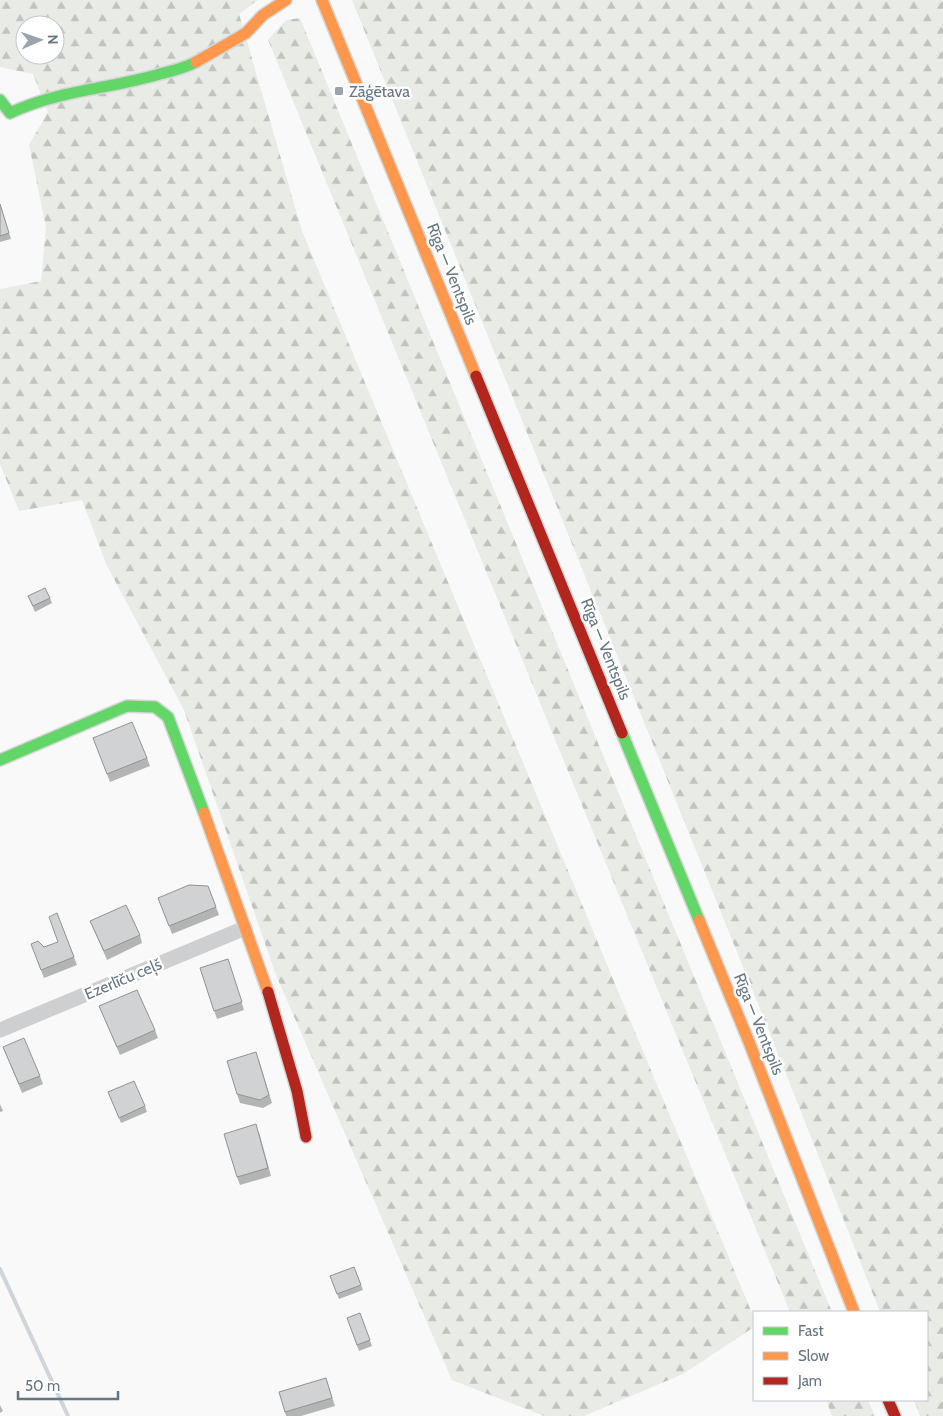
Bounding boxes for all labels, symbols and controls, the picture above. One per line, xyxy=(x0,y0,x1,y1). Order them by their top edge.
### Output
north arrow xyxy=(15,15,65,65)
text: N xyxy=(44,34,62,45)
place label: Zāģētava xyxy=(349,82,410,101)
marker: Zāģētava xyxy=(333,85,345,97)
street label: Rīga — Ventspils xyxy=(423,220,481,328)
street label: Rīga — Ventspils xyxy=(577,595,635,703)
street label: Ezerlīču ceļš xyxy=(82,954,165,1005)
street label: Rīga — Ventspils xyxy=(730,970,788,1078)
legend xyxy=(753,1311,928,1401)
text: Fast xyxy=(798,1322,823,1340)
text: Slow xyxy=(798,1347,829,1365)
scale bar xyxy=(18,1368,118,1400)
text: Jam xyxy=(797,1372,822,1390)
text: 50 m xyxy=(25,1377,60,1395)

